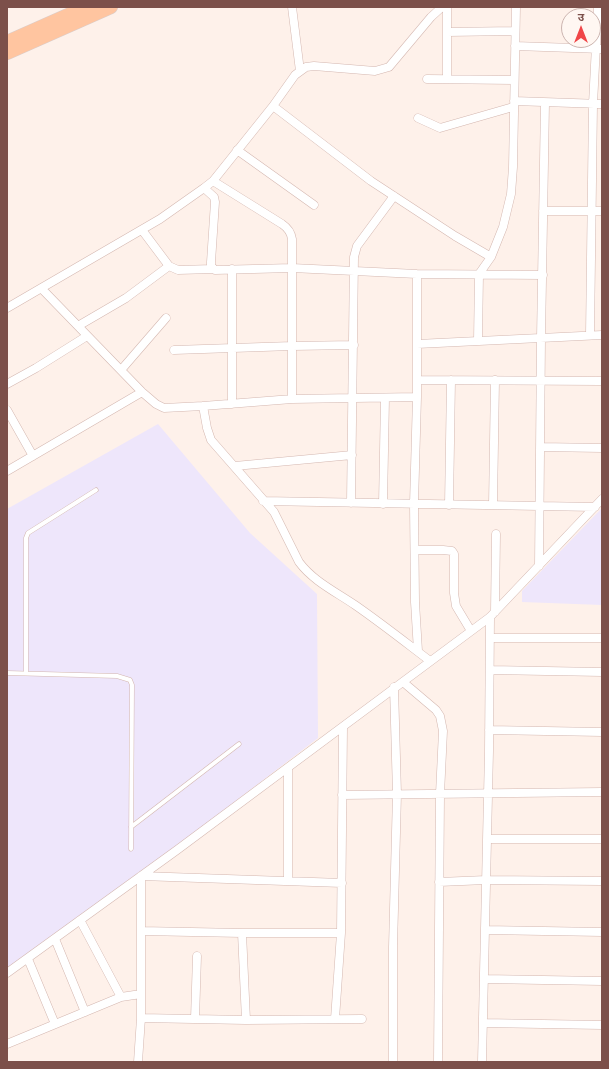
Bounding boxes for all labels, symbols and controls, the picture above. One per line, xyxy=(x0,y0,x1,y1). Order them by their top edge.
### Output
north arrow xyxy=(561,8,601,48)
text: उ xyxy=(578,10,584,24)

